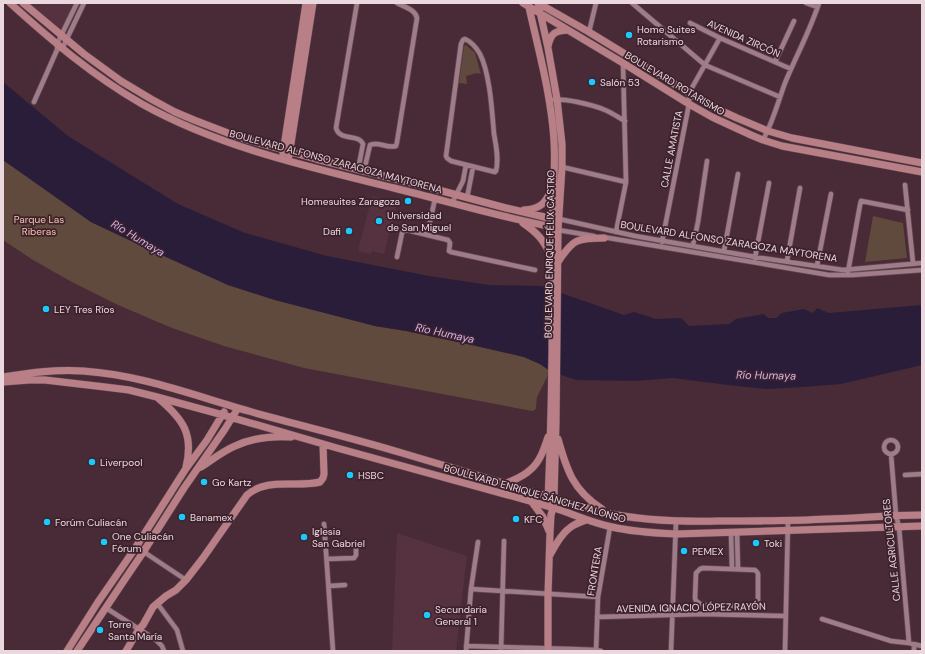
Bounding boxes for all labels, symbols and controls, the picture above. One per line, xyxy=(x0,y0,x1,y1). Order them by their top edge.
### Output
street label: AVENIDA ZIRCÓN xyxy=(705,17,782,60)
place label: Home Suites Rotarismo xyxy=(637,23,695,48)
marker: Home Suites Rotarismo xyxy=(624,30,634,40)
street label: BOULEVARD ROTARISMO xyxy=(622,48,727,119)
place label: Salón 53 xyxy=(600,76,640,89)
marker: Salón 53 xyxy=(587,77,597,87)
street label: CALLE AMATISTA xyxy=(658,109,685,189)
street label: BOULEVARD ALFONSO ZARAGOZA MAYTORENA xyxy=(228,127,444,196)
street label: BOULEVARD ENRIQUE FÉLIX CASTRO xyxy=(542,169,557,338)
place label: Homesuites Zaragoza xyxy=(301,195,400,208)
marker: Homesuites Zaragoza xyxy=(403,196,413,206)
place label: Universidad de San Miguel xyxy=(387,209,451,234)
park label: Parque Las Riberas xyxy=(14,213,64,238)
marker: Universidad de San Miguel xyxy=(374,216,384,226)
water label: Río Humaya xyxy=(109,217,167,259)
street label: BOULEVARD ALFONSO ZARAGOZA MAYTORENA xyxy=(619,218,839,265)
place label: Dafi xyxy=(323,225,341,238)
marker: Dafi xyxy=(344,226,354,236)
place label: LEY Tres Ríos xyxy=(54,303,114,316)
marker: LEY Tres Ríos xyxy=(41,304,51,314)
water label: Río Humaya xyxy=(414,320,476,346)
water label: Río Humaya xyxy=(736,367,796,383)
place label: Liverpool xyxy=(100,456,142,469)
marker: Liverpool xyxy=(87,457,97,467)
street label: BOULEVARD ENRIQUE SÁNCHEZ ALONSO xyxy=(442,461,628,526)
place label: HSBC xyxy=(358,469,384,482)
marker: HSBC xyxy=(345,470,355,480)
place label: Go Kartz xyxy=(212,476,252,489)
marker: Go Kartz xyxy=(199,477,209,487)
street label: CALLE AGRICULTORES xyxy=(880,498,903,602)
place label: Banamex xyxy=(190,511,232,524)
marker: Banamex xyxy=(177,512,187,522)
place label: KFC xyxy=(524,513,542,526)
marker: KFC xyxy=(511,514,521,524)
place label: Forúm Culiacán xyxy=(55,516,127,529)
marker: Forúm Culiacán xyxy=(42,517,52,527)
place label: Iglesia San Gabriel xyxy=(312,525,365,550)
place label: One Culiacán Fórum xyxy=(112,530,174,555)
marker: Iglesia San Gabriel xyxy=(299,532,309,542)
marker: One Culiacán Fórum xyxy=(99,537,109,547)
place label: Toki xyxy=(764,537,782,550)
marker: Toki xyxy=(751,538,761,548)
street label: FRONTERA xyxy=(584,545,605,597)
place label: PEMEX xyxy=(692,545,724,558)
marker: PEMEX xyxy=(679,546,689,556)
street label: AVENIDA IGNACIO LÓPEZ RAYÓN xyxy=(616,600,766,615)
place label: Secundaria General 1 xyxy=(435,603,487,628)
marker: Secundaria General 1 xyxy=(422,610,432,620)
place label: Torre Santa María xyxy=(108,618,162,643)
marker: Torre Santa María xyxy=(95,625,105,635)

